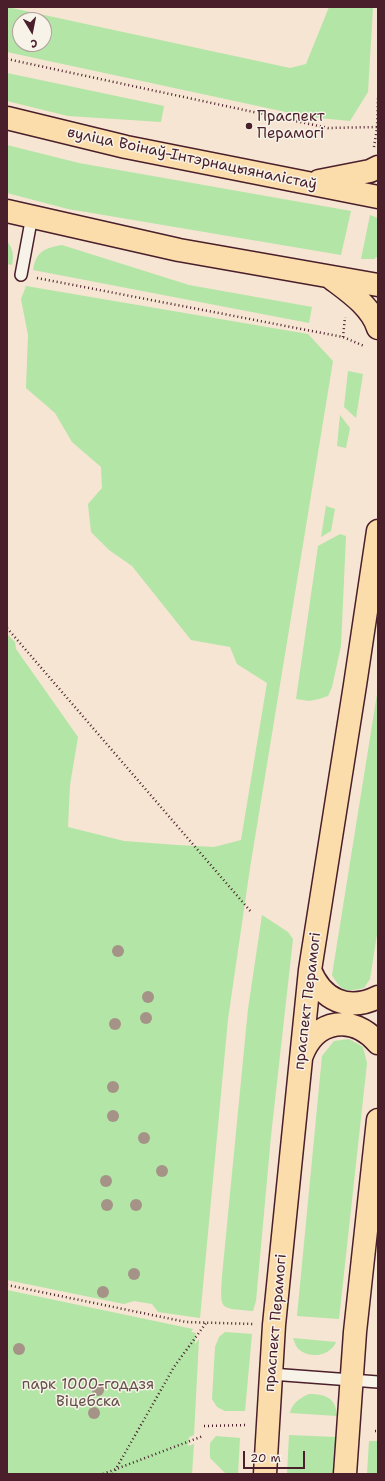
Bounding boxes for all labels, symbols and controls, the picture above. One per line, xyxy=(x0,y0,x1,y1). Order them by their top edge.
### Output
north arrow xyxy=(12,12,52,52)
text: С xyxy=(29,35,39,51)
place label: Праспект Перамогі xyxy=(257,108,325,143)
marker: Праспект Перамогі xyxy=(244,121,254,131)
street label: вуліца Воінаў-Інтэрнацыяналістаў xyxy=(65,124,319,194)
street label: праспект Перамогі xyxy=(291,931,325,1071)
street label: праспект Перамогі xyxy=(261,1253,291,1393)
park label: парк 1000-годдзя Віцебска xyxy=(22,1376,154,1411)
scale bar xyxy=(245,1443,307,1469)
text: 20 m xyxy=(250,1450,281,1466)

